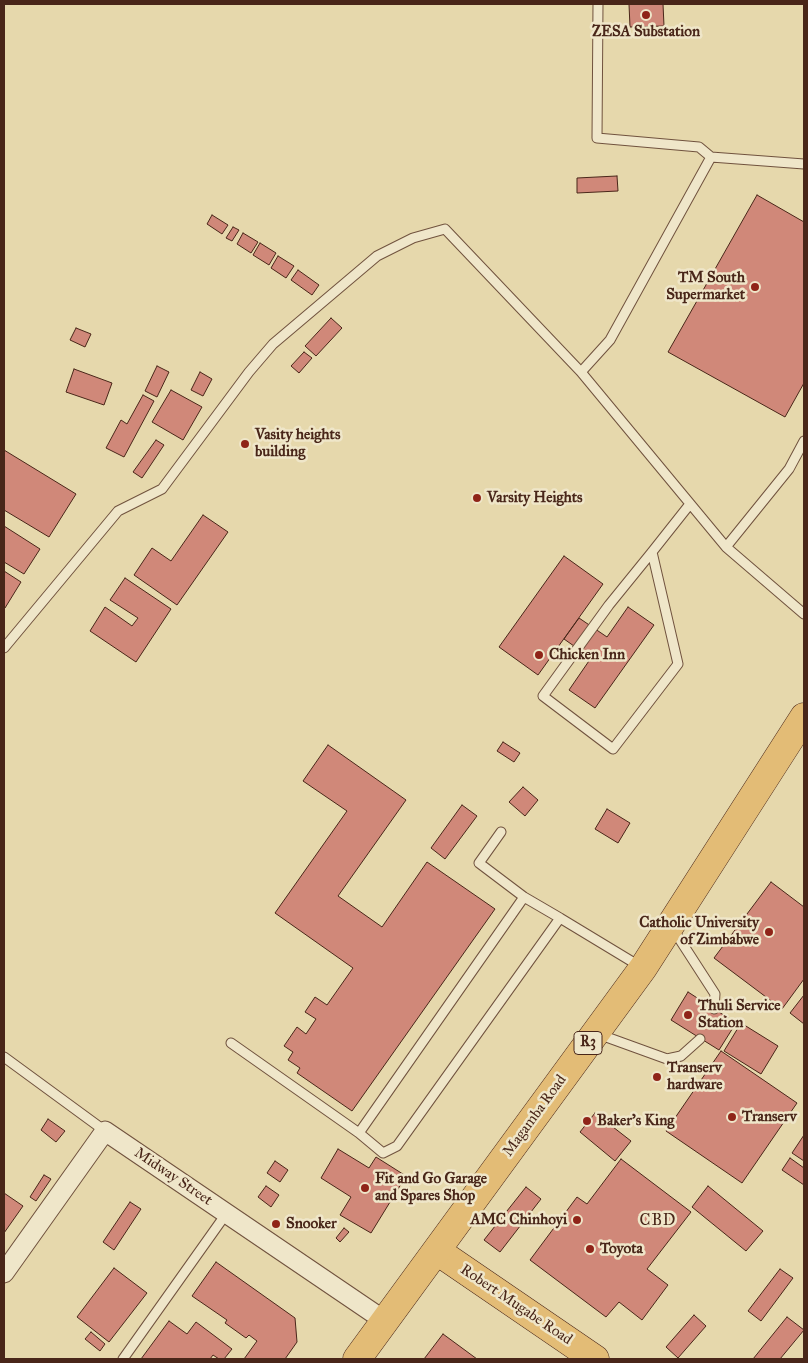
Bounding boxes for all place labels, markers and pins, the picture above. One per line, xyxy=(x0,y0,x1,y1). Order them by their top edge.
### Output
marker: ZESA Substation xyxy=(640,9,652,21)
place label: ZESA Substation xyxy=(592,23,700,41)
place label: TM South Supermarket xyxy=(666,269,745,304)
marker: TM South Supermarket xyxy=(749,281,761,293)
place label: Vasity heights building xyxy=(255,426,340,461)
marker: Vasity heights building xyxy=(239,438,251,450)
place label: Varsity Heights xyxy=(487,489,583,507)
marker: Varsity Heights xyxy=(471,492,483,504)
place label: Chicken Inn xyxy=(549,646,625,664)
marker: Chicken Inn xyxy=(533,649,545,661)
place label: Catholic University of Zimbabwe xyxy=(639,914,759,949)
marker: Catholic University of Zimbabwe xyxy=(763,926,775,938)
place label: Thuli Service Station xyxy=(698,997,781,1032)
marker: Thuli Service Station xyxy=(682,1009,694,1021)
place label: Transerv hardware xyxy=(667,1059,723,1094)
marker: Transerv hardware xyxy=(651,1071,663,1083)
place label: Transerv xyxy=(742,1108,797,1126)
marker: Transerv xyxy=(726,1111,738,1123)
place label: Baker's King xyxy=(597,1112,674,1130)
marker: Baker's King xyxy=(581,1115,593,1127)
place label: Fit and Go Garage and Spares Shop xyxy=(375,1170,487,1205)
marker: Fit and Go Garage and Spares Shop xyxy=(359,1182,371,1194)
place label: AMC Chinhoyi xyxy=(470,1211,567,1229)
marker: AMC Chinhoyi xyxy=(571,1214,583,1226)
place label: Snooker xyxy=(286,1215,337,1233)
marker: Snooker xyxy=(270,1218,282,1230)
place label: Toyota xyxy=(600,1240,643,1258)
marker: Toyota xyxy=(584,1243,596,1255)

